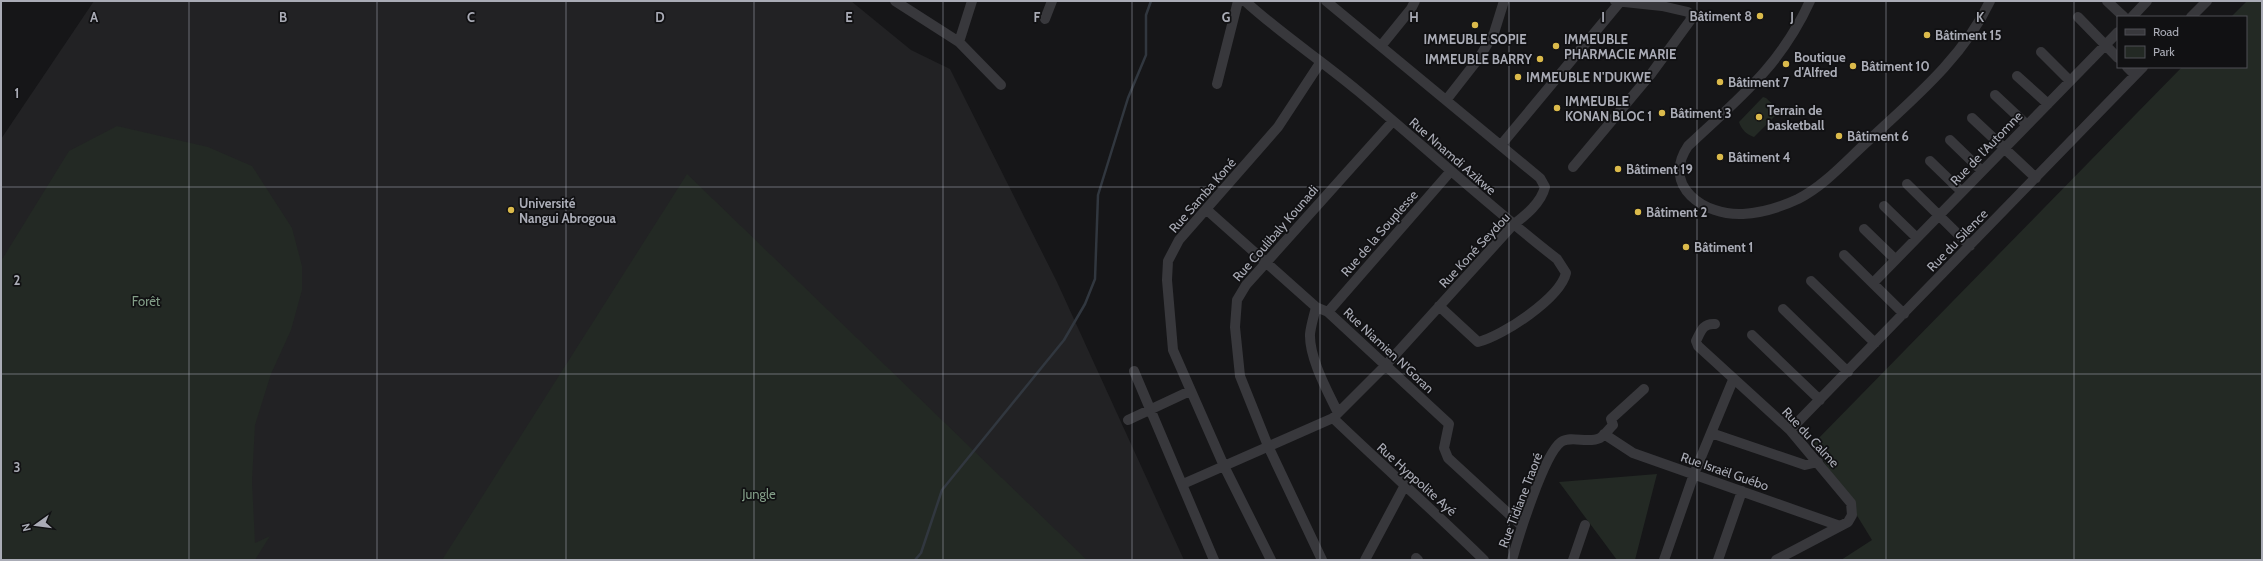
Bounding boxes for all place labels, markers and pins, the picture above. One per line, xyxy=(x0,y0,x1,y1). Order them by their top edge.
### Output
place label: Bâtiment 8 xyxy=(1690,8,1752,24)
marker: Bâtiment 8 xyxy=(1755,11,1765,21)
marker: IMMEUBLE SOPIE xyxy=(1470,20,1480,30)
place label: Bâtiment 15 xyxy=(1935,27,2001,43)
marker: Bâtiment 15 xyxy=(1922,30,1932,40)
place label: IMMEUBLE SOPIE xyxy=(1423,31,1527,47)
place label: IMMEUBLE PHARMACIE MARIE xyxy=(1564,31,1676,62)
marker: IMMEUBLE PHARMACIE MARIE xyxy=(1551,41,1561,51)
place label: Boutique d'Alfred xyxy=(1794,49,1846,80)
place label: IMMEUBLE BARRY xyxy=(1425,51,1532,67)
marker: IMMEUBLE BARRY xyxy=(1535,54,1545,64)
place label: Bâtiment 10 xyxy=(1861,58,1930,74)
marker: Boutique d'Alfred xyxy=(1781,59,1791,69)
marker: Bâtiment 10 xyxy=(1848,61,1858,71)
place label: IMMEUBLE N'DUKWE xyxy=(1526,69,1651,85)
marker: IMMEUBLE N'DUKWE xyxy=(1513,72,1523,82)
place label: Bâtiment 7 xyxy=(1728,74,1790,90)
marker: Bâtiment 7 xyxy=(1715,77,1725,87)
place label: IMMEUBLE KONAN BLOC 1 xyxy=(1565,93,1652,124)
place label: Terrain de basketball xyxy=(1767,102,1825,133)
marker: IMMEUBLE KONAN BLOC 1 xyxy=(1552,103,1562,113)
place label: Bâtiment 3 xyxy=(1670,105,1732,121)
marker: Bâtiment 3 xyxy=(1657,108,1667,118)
marker: Terrain de basketball xyxy=(1754,112,1764,122)
place label: Bâtiment 6 xyxy=(1847,128,1909,144)
marker: Bâtiment 6 xyxy=(1834,131,1844,141)
place label: Bâtiment 4 xyxy=(1728,149,1791,165)
marker: Bâtiment 4 xyxy=(1715,152,1725,162)
place label: Bâtiment 19 xyxy=(1626,161,1693,177)
marker: Bâtiment 19 xyxy=(1613,164,1623,174)
place label: Université Nangui Abrogoua xyxy=(519,195,617,226)
place label: Bâtiment 2 xyxy=(1646,204,1708,220)
marker: Université Nangui Abrogoua xyxy=(506,205,516,215)
marker: Bâtiment 2 xyxy=(1633,207,1643,217)
place label: Bâtiment 1 xyxy=(1694,239,1753,255)
marker: Bâtiment 1 xyxy=(1681,242,1691,252)

